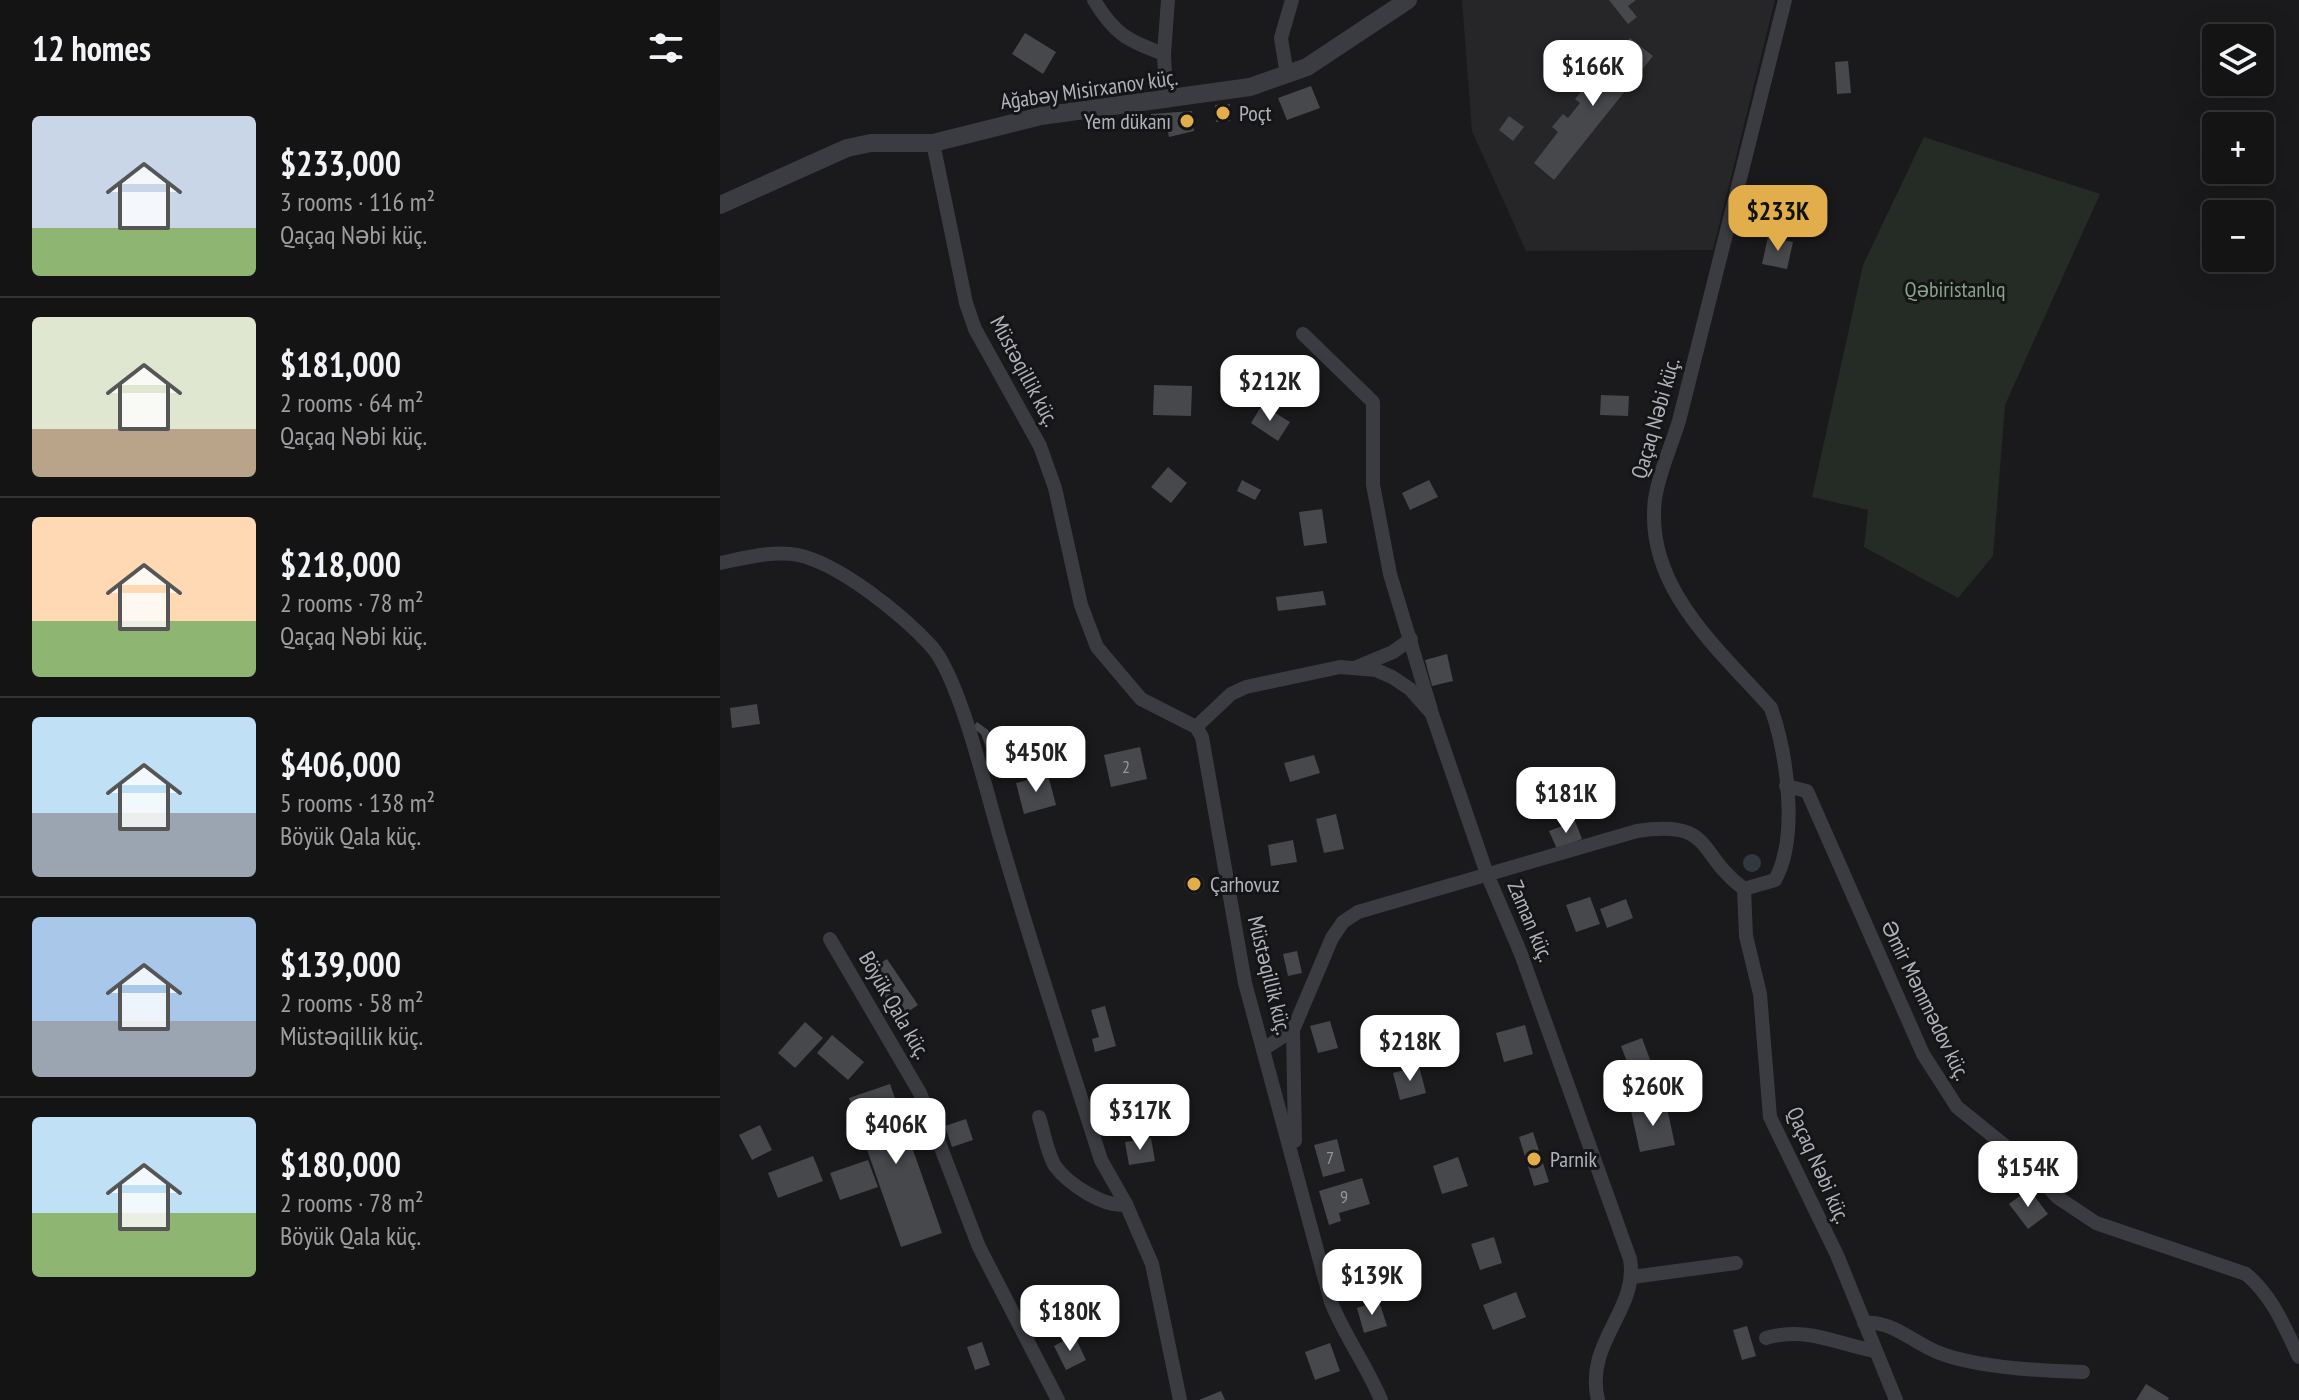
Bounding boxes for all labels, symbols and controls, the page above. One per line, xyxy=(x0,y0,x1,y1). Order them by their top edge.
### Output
map controls xyxy=(2202,24,2274,272)
button: layers xyxy=(2202,24,2274,96)
text: 12 homes xyxy=(32,26,151,70)
icon: filters xyxy=(644,26,688,70)
pin: $166K xyxy=(1537,40,1649,108)
text: $166K xyxy=(1561,49,1625,82)
street label: Ağabəy Misirxanov küç. xyxy=(999,63,1180,115)
place label: Poçt xyxy=(1239,99,1272,127)
marker: Poçt xyxy=(1214,104,1232,122)
place label: Yem dükanı xyxy=(1084,107,1171,135)
marker: Yem dükanı xyxy=(1178,112,1196,130)
button: + xyxy=(2202,112,2274,184)
text: $233,000 xyxy=(280,141,401,185)
icon: home xyxy=(96,148,192,244)
text: 3 rooms · 116 m² xyxy=(280,185,435,218)
pin: $233K xyxy=(1722,185,1834,253)
text: $233K xyxy=(1746,194,1810,227)
button: − xyxy=(2202,200,2274,272)
text: Qaçaq Nəbi küç. xyxy=(280,218,427,251)
park label: Qəbiristanlıq xyxy=(1905,275,2005,303)
street label: Müstəqillik küç. xyxy=(984,311,1066,431)
text: $181,000 xyxy=(280,342,401,386)
icon: home xyxy=(96,349,192,445)
street label: Qaçaq Nəbi küç. xyxy=(1624,354,1686,482)
pin: $212K xyxy=(1214,355,1326,423)
text: $212K xyxy=(1238,364,1302,397)
text: 2 rooms · 64 m² xyxy=(280,386,424,419)
text: Qaçaq Nəbi küç. xyxy=(280,419,427,452)
text: $218,000 xyxy=(280,542,401,586)
icon: home xyxy=(96,549,192,645)
text: 2 rooms · 78 m² xyxy=(280,586,424,619)
text: Qaçaq Nəbi küç. xyxy=(280,619,427,652)
pin: $450K xyxy=(980,726,1092,794)
text: $450K xyxy=(1004,735,1068,768)
text: $406,000 xyxy=(280,742,401,786)
icon: home xyxy=(96,749,192,845)
house number: 2 xyxy=(1122,755,1130,778)
pin: $181K xyxy=(1510,767,1622,835)
text: $181K xyxy=(1534,776,1598,809)
text: 5 rooms · 138 m² xyxy=(280,786,435,819)
text: Böyük Qala küç. xyxy=(280,819,421,852)
place label: Çarhovuz xyxy=(1210,870,1280,898)
marker: Çarhovuz xyxy=(1185,875,1203,893)
street label: Zaman küç. xyxy=(1501,876,1561,966)
street label: Müstəqillik küç. xyxy=(1242,913,1298,1037)
street label: Əmir Məmmədov küç. xyxy=(1875,915,1977,1085)
text: $139,000 xyxy=(280,942,401,986)
street label: Böyük Qala küç. xyxy=(853,946,937,1064)
icon: home xyxy=(96,949,192,1045)
text: 2 rooms · 58 m² xyxy=(280,986,424,1019)
pin: $218K xyxy=(1354,1015,1466,1083)
text: Müstəqillik küç. xyxy=(280,1019,423,1052)
text: $218K xyxy=(1378,1024,1442,1057)
pin: $260K xyxy=(1597,1060,1709,1128)
text: $260K xyxy=(1621,1069,1685,1102)
pin: $317K xyxy=(1084,1084,1196,1152)
text: $317K xyxy=(1108,1093,1172,1126)
pin: $406K xyxy=(840,1098,952,1166)
street label: Qaçaq Nəbi küç. xyxy=(1781,1102,1857,1228)
text: $406K xyxy=(864,1107,928,1140)
pin: $154K xyxy=(1972,1141,2084,1209)
text: $180,000 xyxy=(280,1142,401,1186)
place label: Parnik xyxy=(1550,1145,1598,1173)
house number: 7 xyxy=(1326,1146,1334,1169)
icon: home xyxy=(96,1149,192,1245)
marker: Parnik xyxy=(1525,1150,1543,1168)
text: $154K xyxy=(1996,1150,2060,1183)
house number: 9 xyxy=(1340,1185,1348,1208)
text: 2 rooms · 78 m² xyxy=(280,1186,424,1219)
text: Böyük Qala küç. xyxy=(280,1219,421,1252)
pin: $139K xyxy=(1316,1249,1428,1317)
text: $139K xyxy=(1340,1258,1404,1291)
pin: $180K xyxy=(1014,1285,1126,1353)
text: $180K xyxy=(1038,1294,1102,1327)

